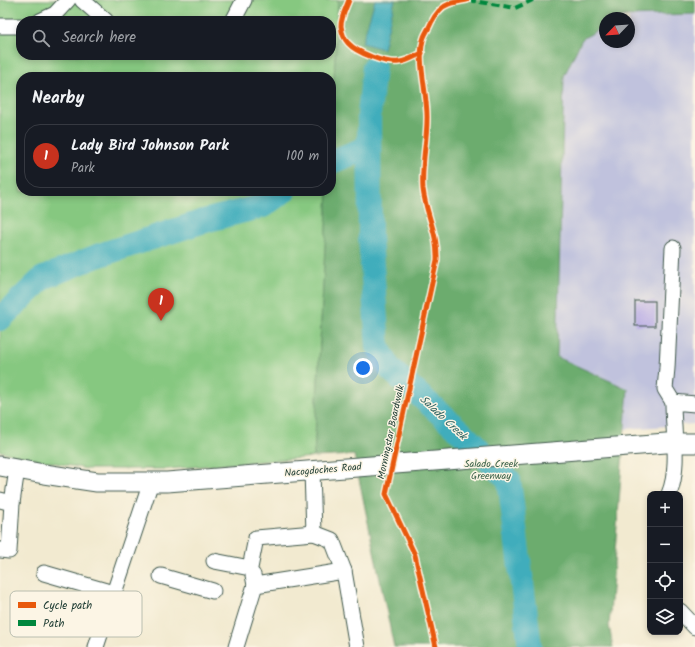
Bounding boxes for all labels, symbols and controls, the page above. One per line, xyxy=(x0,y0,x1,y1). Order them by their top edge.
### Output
north arrow xyxy=(599,12,635,48)
search box xyxy=(16,16,336,60)
text: Search here xyxy=(62,26,136,50)
icon: search xyxy=(30,27,52,49)
text: Nearby xyxy=(32,85,84,112)
text: Lady Bird Johnson Park xyxy=(71,134,229,158)
text: 1 xyxy=(44,146,48,167)
text: 100 m xyxy=(286,146,319,167)
text: Park xyxy=(71,158,95,179)
pin: 1 xyxy=(148,288,174,321)
your location xyxy=(353,358,373,378)
street label: Morningstar Boardwalk xyxy=(373,383,409,481)
water label: Salado Creek xyxy=(415,391,472,446)
park label: Salado Creek Greenway xyxy=(464,456,518,484)
street label: Nacogdoches Road xyxy=(284,459,363,481)
map controls xyxy=(647,491,683,635)
button: + xyxy=(647,491,683,527)
button: − xyxy=(647,527,683,563)
button: locate xyxy=(647,563,683,599)
legend xyxy=(10,591,142,637)
text: Cycle path xyxy=(43,597,92,615)
button: layers xyxy=(647,599,683,635)
text: Path xyxy=(43,615,64,633)

